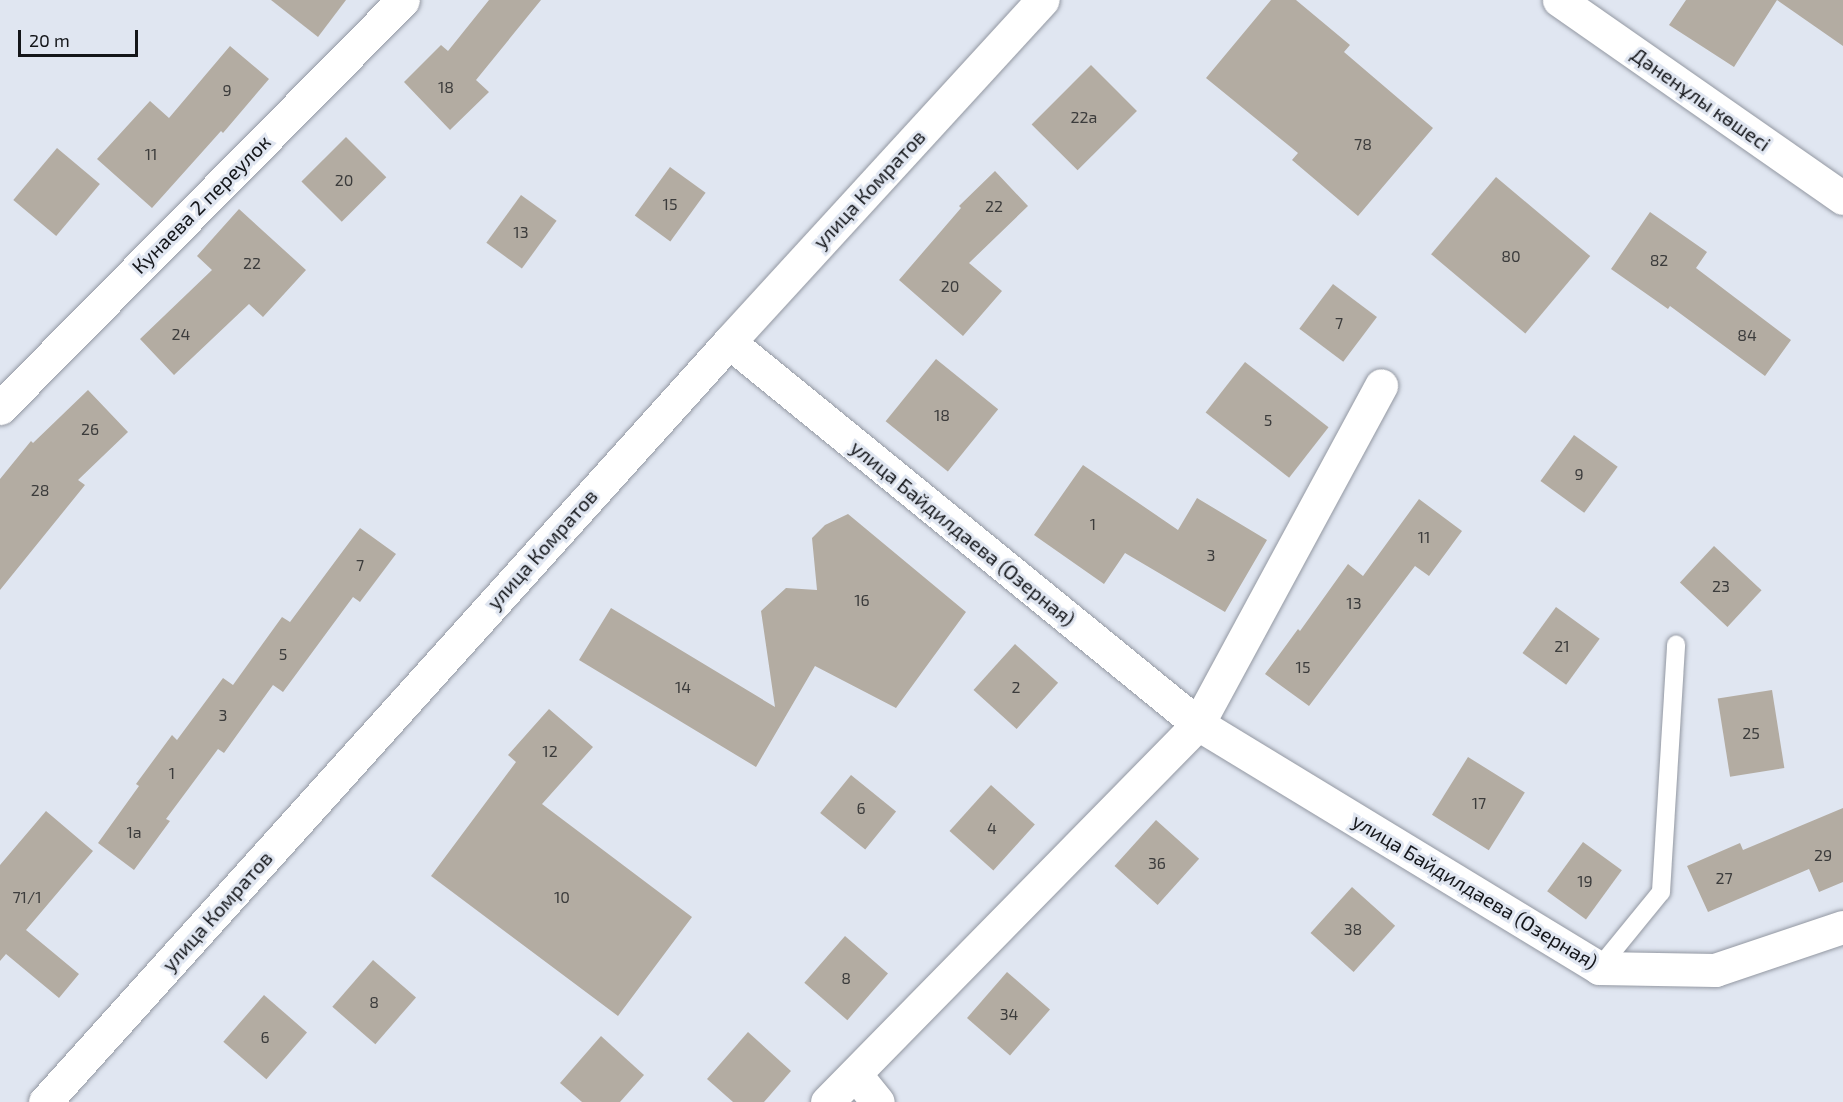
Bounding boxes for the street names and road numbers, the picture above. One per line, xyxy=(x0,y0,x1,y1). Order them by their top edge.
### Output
street label: Дәненұлы көшесі xyxy=(1627,42,1775,156)
street label: улица Комратов xyxy=(808,125,930,253)
street label: Кунаева 2 переулок xyxy=(127,130,275,278)
street label: улица Байдилдаева (Озерная) xyxy=(846,435,1080,631)
street label: улица Комратов xyxy=(482,484,602,614)
street label: улица Байдилдаева (Озерная) xyxy=(1348,808,1602,974)
street label: улица Комратов xyxy=(157,846,277,976)

